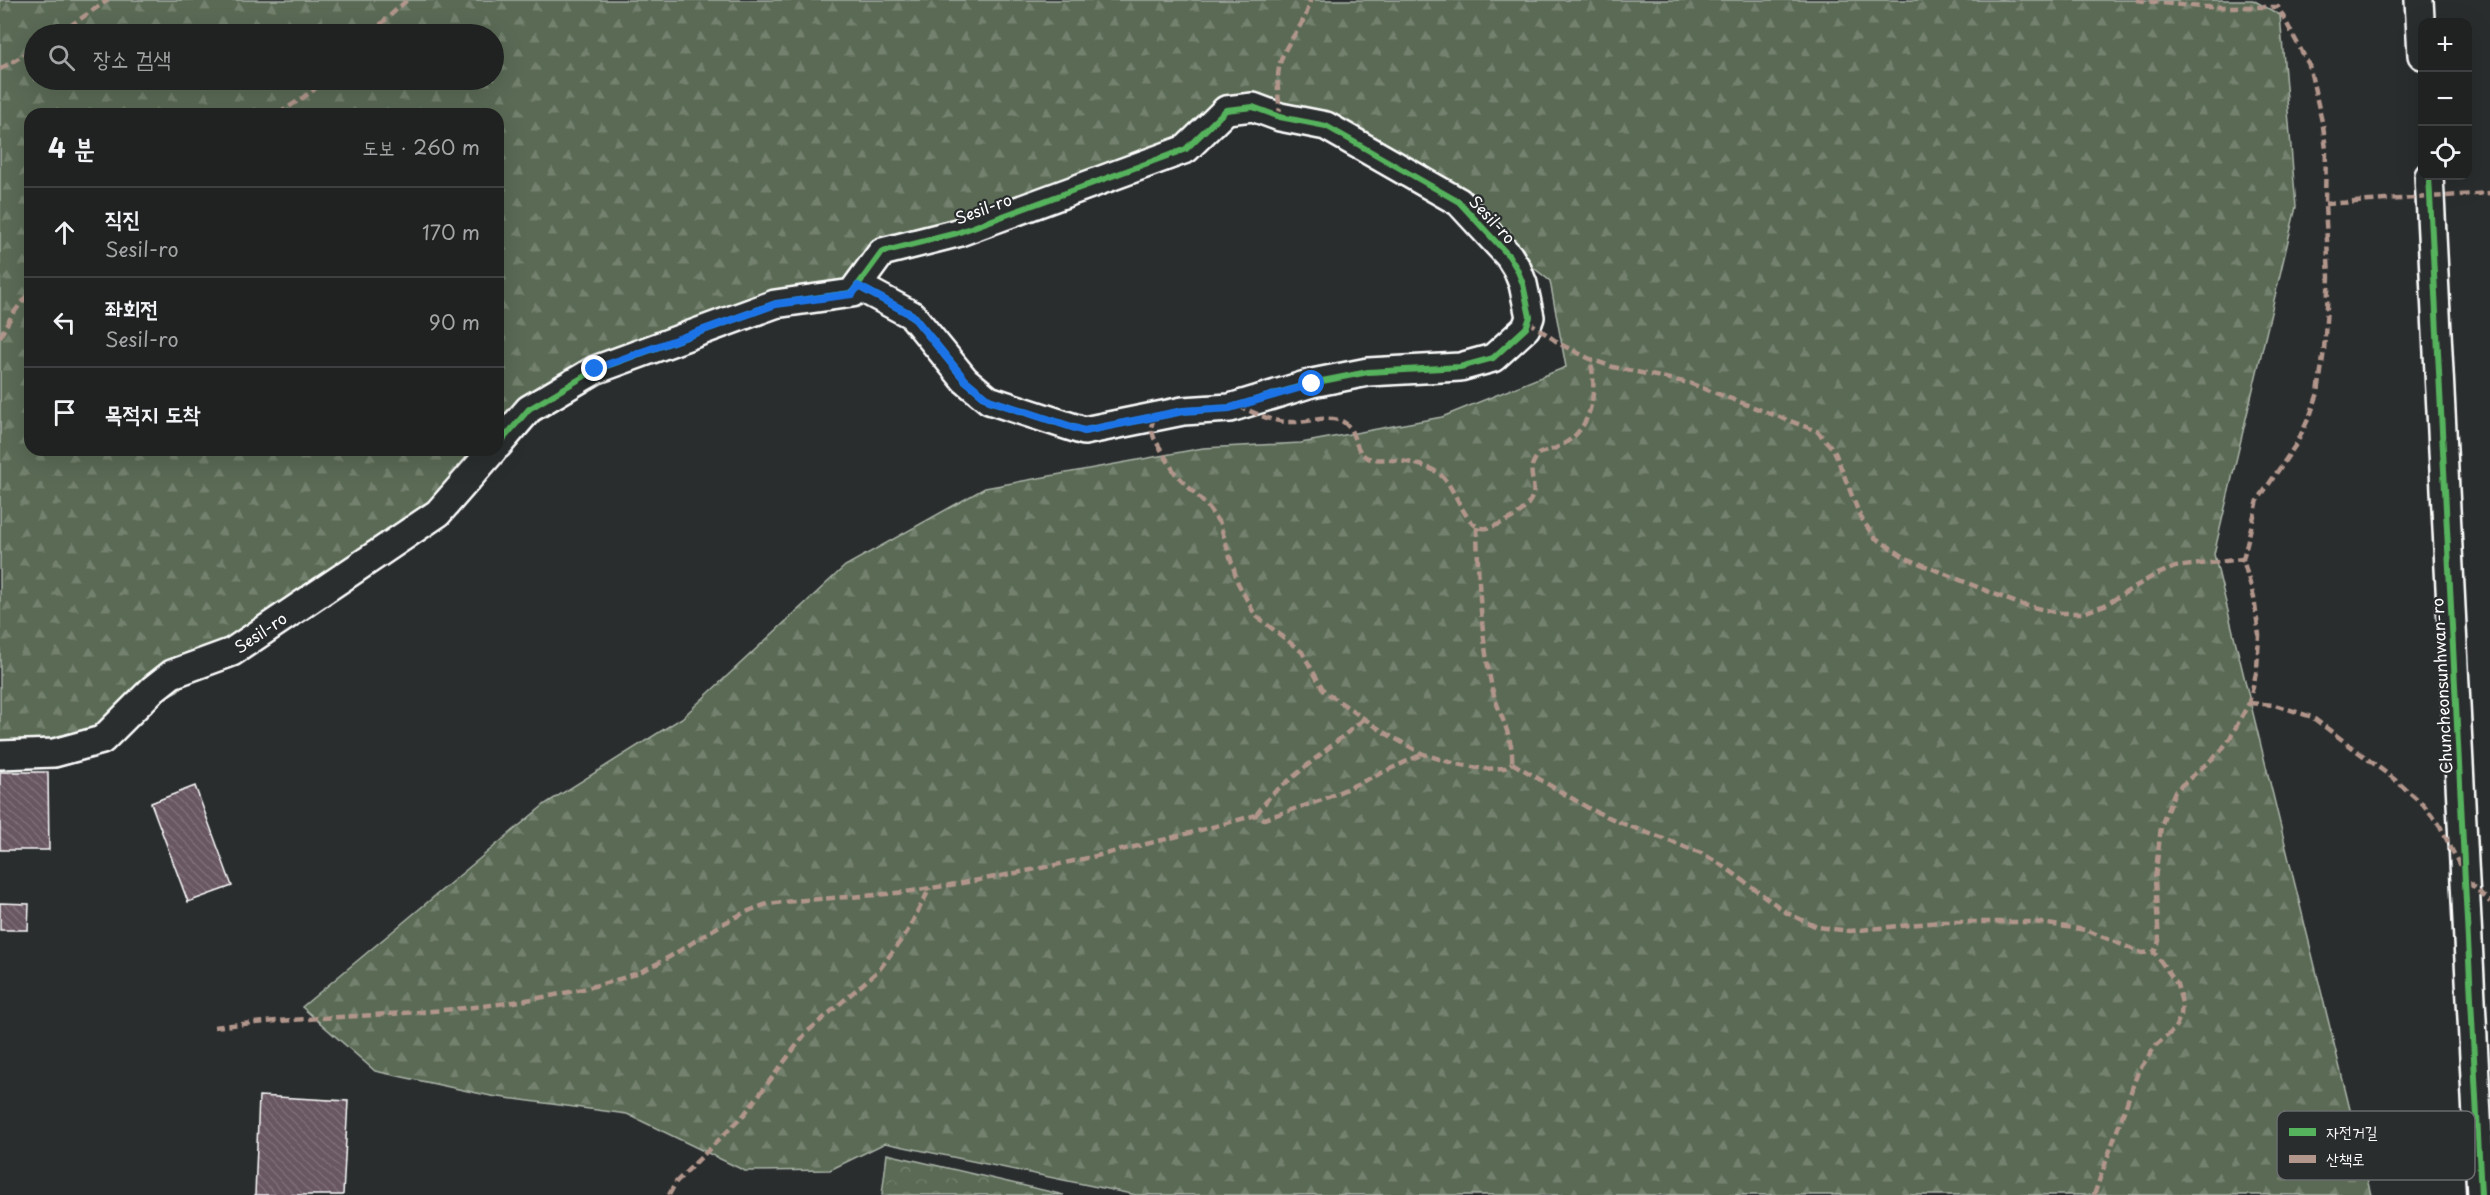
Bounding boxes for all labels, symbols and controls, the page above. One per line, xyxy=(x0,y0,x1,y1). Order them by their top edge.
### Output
map controls xyxy=(2418,18,2472,180)
button: + xyxy=(2418,18,2472,72)
search box xyxy=(24,24,504,90)
icon: search xyxy=(45,41,78,74)
text: 장소 검색 xyxy=(93,41,171,74)
button: − xyxy=(2418,72,2472,126)
button: locate xyxy=(2418,126,2472,180)
text: 4 분 xyxy=(48,128,95,167)
text: 도보 · 260 m xyxy=(362,132,480,162)
street label: Sesil-ro xyxy=(951,187,1015,229)
street label: Sesil-ro xyxy=(1464,189,1522,249)
text: 직진 xyxy=(105,201,140,234)
icon: ahead xyxy=(48,216,81,249)
text: 170 m xyxy=(422,217,480,247)
text: Sesil-ro xyxy=(105,234,178,264)
text: 좌회전 xyxy=(105,291,158,324)
icon: left xyxy=(48,306,81,339)
text: 90 m xyxy=(429,307,480,337)
text: Sesil-ro xyxy=(105,324,178,354)
route end xyxy=(581,355,607,381)
route start xyxy=(1298,370,1324,396)
icon: arrive xyxy=(48,396,81,429)
text: 목적지 도착 xyxy=(105,396,201,429)
street label: Chuncheonsunhwan-ro xyxy=(2424,597,2458,775)
street label: Sesil-ro xyxy=(229,606,291,658)
legend xyxy=(2277,1111,2475,1180)
text: 자전거길 xyxy=(2326,1119,2378,1143)
text: 산책로 xyxy=(2326,1146,2365,1170)

